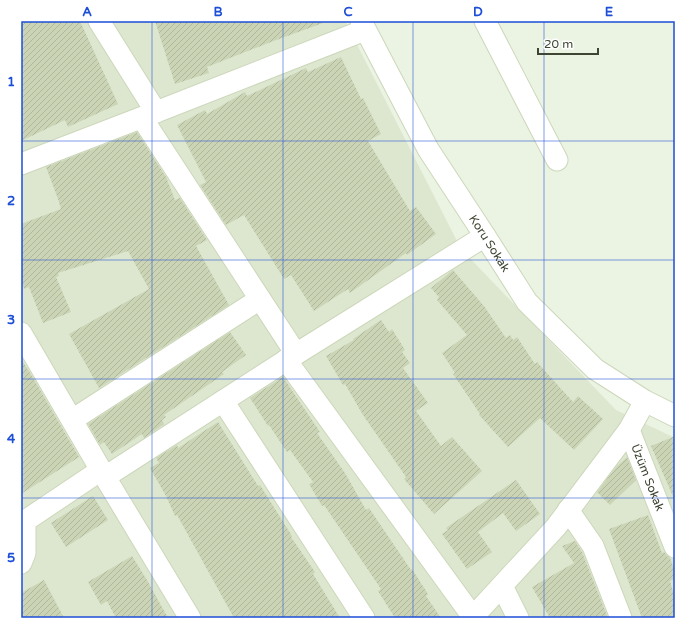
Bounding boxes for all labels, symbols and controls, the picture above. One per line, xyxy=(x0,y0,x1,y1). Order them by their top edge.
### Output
text: A xyxy=(82,4,92,20)
text: B xyxy=(213,4,223,20)
text: C xyxy=(343,4,353,20)
text: D xyxy=(473,4,483,20)
text: E xyxy=(605,4,613,20)
scale bar xyxy=(538,30,598,56)
text: 20 m xyxy=(544,37,573,51)
text: 1 xyxy=(7,74,15,90)
text: 2 xyxy=(7,193,15,209)
street label: Koru Sokak xyxy=(466,212,513,275)
text: 3 xyxy=(7,312,15,328)
text: 4 xyxy=(7,431,16,447)
street label: Üzüm Sokak xyxy=(628,442,667,513)
text: 5 xyxy=(7,550,15,566)

